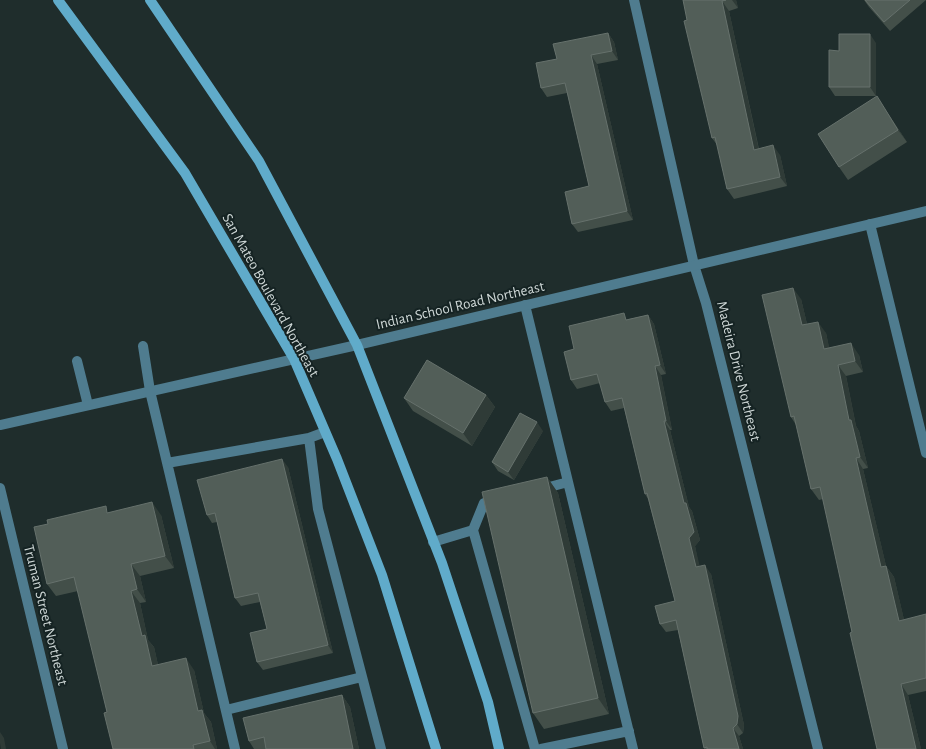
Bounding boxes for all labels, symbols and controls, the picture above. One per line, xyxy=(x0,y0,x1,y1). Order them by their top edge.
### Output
street label: San Mateo Boulevard Northeast xyxy=(219,211,322,380)
street label: Indian School Road Northeast xyxy=(374,279,546,332)
street label: Madeira Drive Northeast xyxy=(714,300,763,443)
street label: Truman Street Northeast xyxy=(21,543,70,687)

